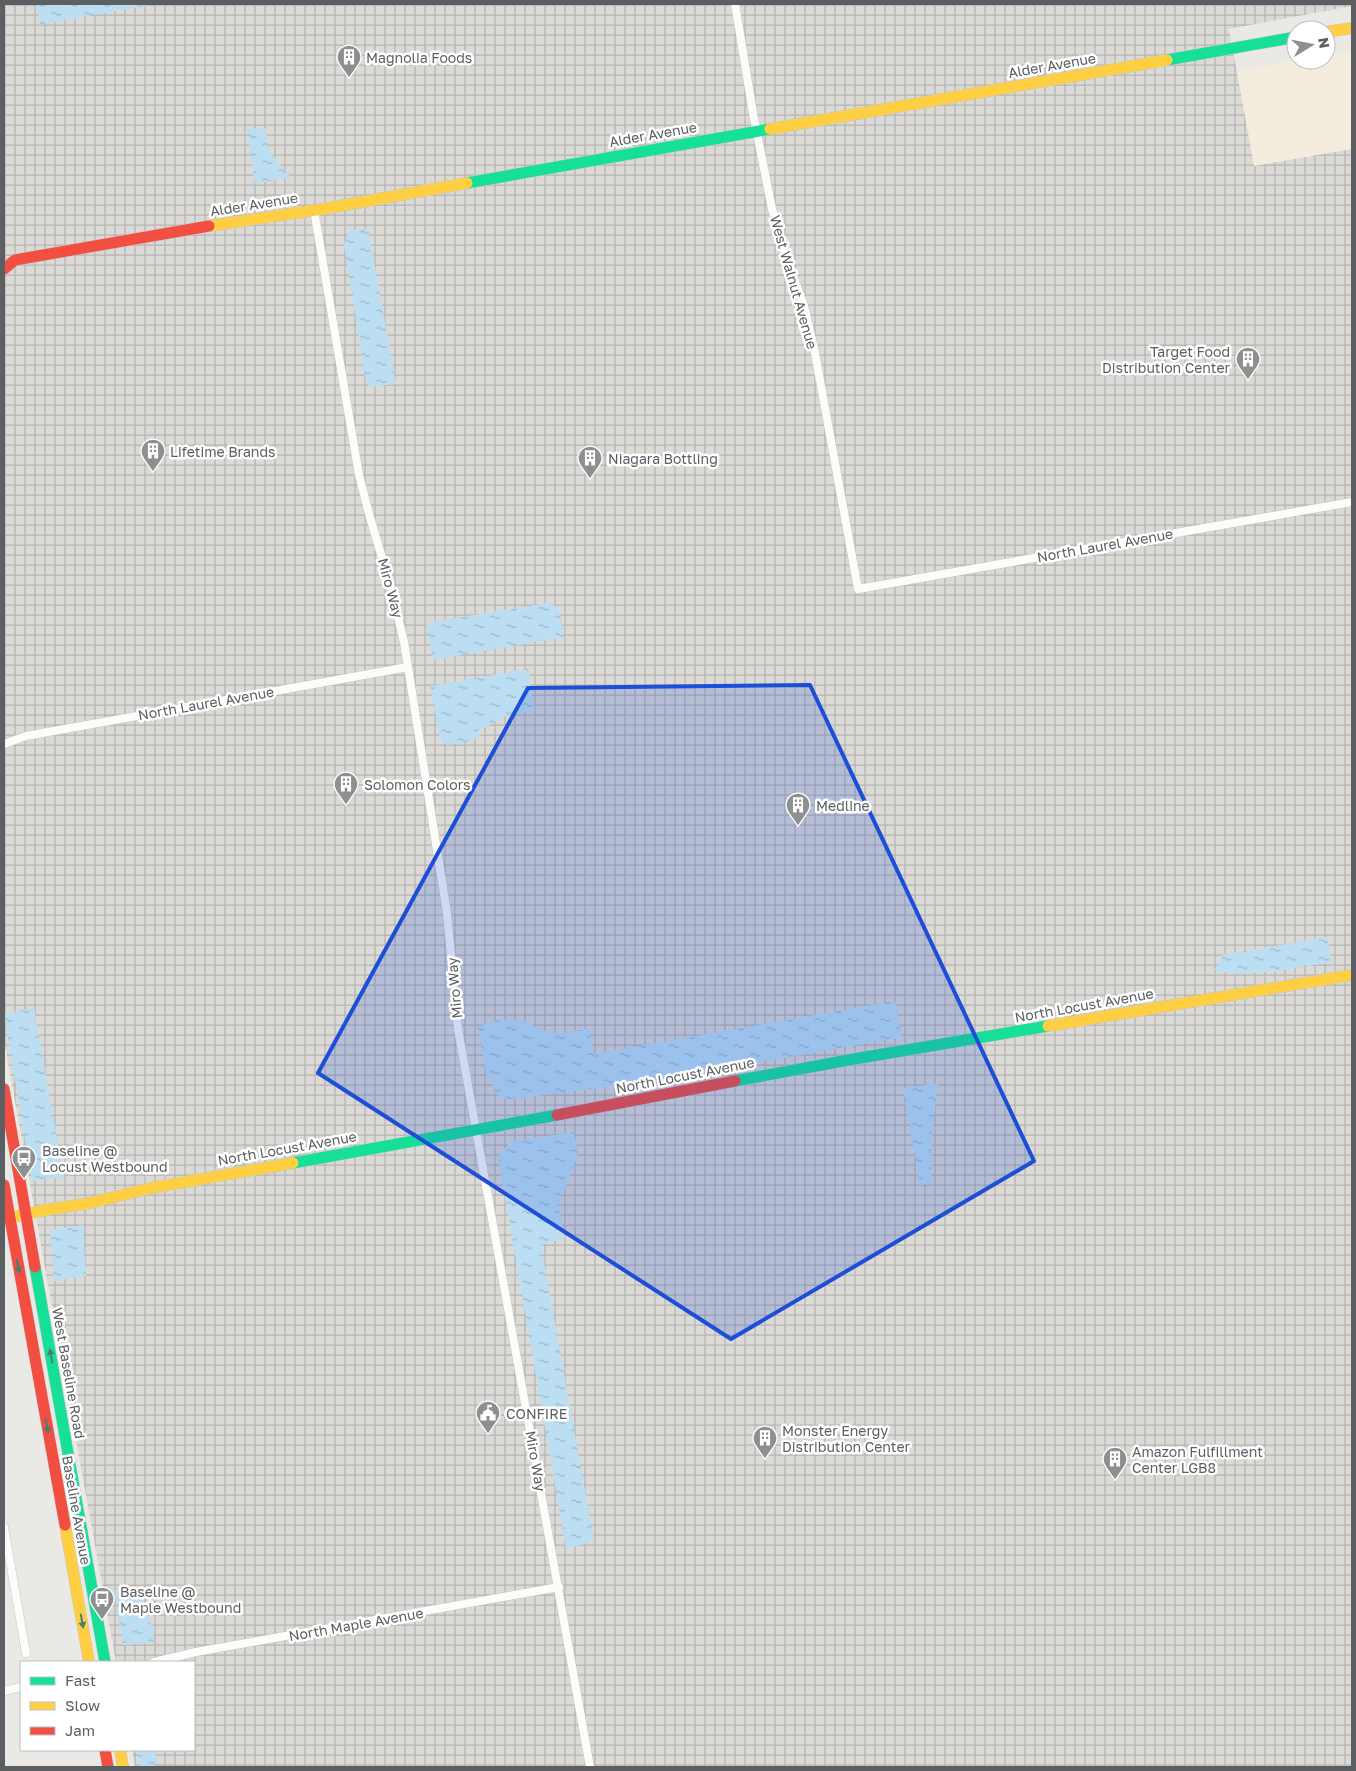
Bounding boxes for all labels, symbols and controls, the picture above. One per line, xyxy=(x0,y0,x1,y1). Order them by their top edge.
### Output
north arrow xyxy=(1286,20,1336,70)
text: N xyxy=(1315,36,1334,49)
building icon: Magnolia Foods xyxy=(336,44,362,78)
place label: Magnolia Foods xyxy=(366,49,472,66)
street label: Alder Avenue xyxy=(1007,49,1097,81)
street label: Alder Avenue xyxy=(608,118,698,150)
street label: Alder Avenue xyxy=(209,189,299,219)
street label: West Walnut Avenue xyxy=(767,213,821,351)
place label: Target Food Distribution Center xyxy=(1102,343,1231,376)
building icon: Target Food Distribution Center xyxy=(1235,346,1261,380)
building icon: Lifetime Brands xyxy=(140,438,166,472)
place label: Lifetime Brands xyxy=(170,443,275,460)
building icon: Niagara Bottling xyxy=(577,445,603,479)
place label: Niagara Bottling xyxy=(608,450,718,467)
street label: North Laurel Avenue xyxy=(1036,525,1174,565)
street label: Miro Way xyxy=(375,556,407,620)
street label: North Laurel Avenue xyxy=(137,683,275,723)
building icon: Solomon Colors xyxy=(333,771,359,805)
place label: Solomon Colors xyxy=(364,776,471,793)
building icon: Medline xyxy=(785,792,811,826)
place label: Medline xyxy=(816,797,870,814)
street label: Miro Way xyxy=(443,957,465,1019)
street label: North Locust Avenue xyxy=(1013,984,1155,1026)
street label: North Locust Avenue xyxy=(614,1053,756,1097)
street label: North Locust Avenue xyxy=(216,1127,358,1169)
place label: Baseline @ Locust Westbound xyxy=(42,1142,168,1175)
bus stop icon: Baseline @ Locust Westbound xyxy=(11,1145,37,1179)
one-way arrow xyxy=(15,1258,23,1274)
street label: West Baseline Road xyxy=(49,1306,89,1440)
one-way arrow xyxy=(47,1348,55,1363)
public building icon: CONFIRE xyxy=(475,1400,501,1434)
place label: CONFIRE xyxy=(506,1405,567,1422)
one-way arrow xyxy=(44,1418,52,1434)
place label: Monster Energy Distribution Center xyxy=(782,1422,911,1455)
building icon: Monster Energy Distribution Center xyxy=(752,1425,778,1459)
street label: Miro Way xyxy=(522,1429,550,1493)
place label: Amazon Fulfillment Center LGB8 xyxy=(1132,1443,1263,1476)
building icon: Amazon Fulfillment Center LGB8 xyxy=(1102,1446,1128,1480)
street label: Baseline Avenue xyxy=(59,1454,95,1566)
place label: Baseline @ Maple Westbound xyxy=(120,1583,241,1616)
bus stop icon: Baseline @ Maple Westbound xyxy=(89,1586,115,1620)
street label: North Maple Avenue xyxy=(287,1604,425,1644)
one-way arrow xyxy=(78,1613,86,1629)
legend xyxy=(20,1661,195,1751)
text: Fast xyxy=(65,1671,96,1689)
text: Slow xyxy=(65,1696,100,1714)
text: Jam xyxy=(65,1721,95,1739)

